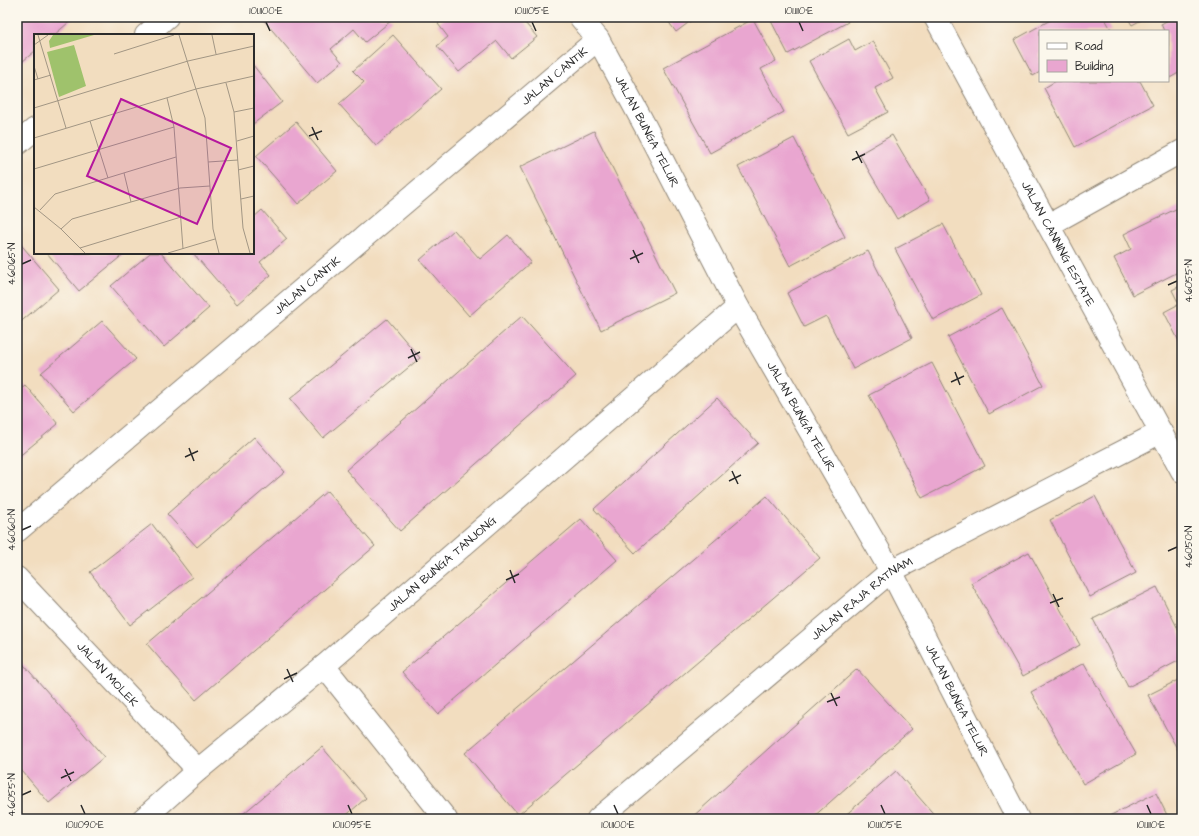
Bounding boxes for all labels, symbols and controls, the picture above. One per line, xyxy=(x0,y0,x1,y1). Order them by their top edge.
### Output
text: 101.1100°E xyxy=(249,4,283,18)
text: 101.1105°E xyxy=(515,4,549,18)
text: 101.1110°E xyxy=(785,4,813,18)
legend xyxy=(1039,30,1169,82)
inset map xyxy=(34,34,254,254)
text: Road xyxy=(1075,38,1103,55)
street label: JALAN CANTIK xyxy=(518,43,592,110)
text: Building xyxy=(1075,58,1113,76)
street label: JALAN BUNGA TELUR xyxy=(610,73,683,190)
street label: JALAN CANNING ESTATE xyxy=(1017,178,1099,310)
text: 4.6065°N xyxy=(5,243,19,285)
street label: JALAN CANTIK xyxy=(270,252,345,319)
text: 4.6055°N xyxy=(1182,259,1196,303)
street label: JALAN BUNGA TELUR xyxy=(762,358,839,474)
text: 4.6060°N xyxy=(5,509,19,551)
street label: JALAN BUNGA TANJONG xyxy=(384,512,501,616)
text: 4.6050°N xyxy=(1182,526,1196,568)
street label: JALAN RAJA RATNAM xyxy=(807,553,916,644)
street label: JALAN MOLEK xyxy=(73,638,142,711)
street label: JALAN BUNGA TELUR xyxy=(921,641,993,760)
text: 4.6055°N xyxy=(5,773,19,817)
text: 101.1090°E xyxy=(66,818,104,832)
text: 101.1095°E xyxy=(333,818,371,832)
text: 101.1100°E xyxy=(601,818,635,832)
text: 101.1105°E xyxy=(868,818,902,832)
text: 101.1110°E xyxy=(1137,818,1165,832)

